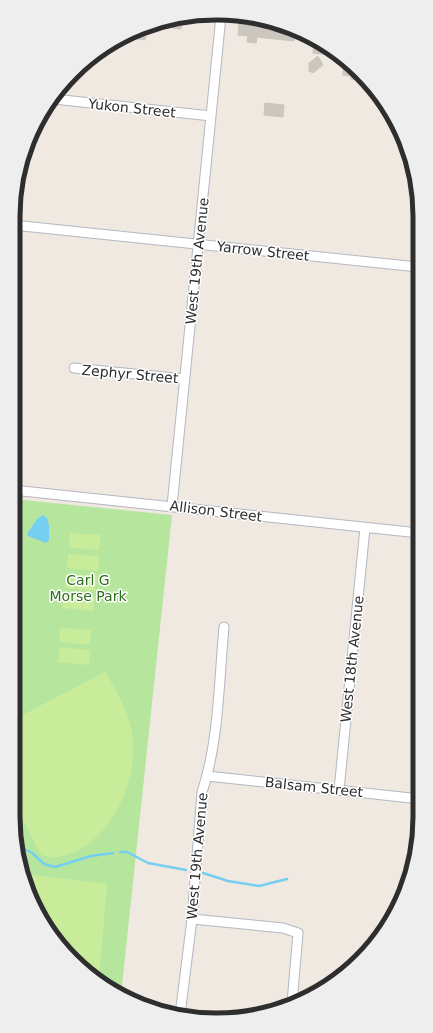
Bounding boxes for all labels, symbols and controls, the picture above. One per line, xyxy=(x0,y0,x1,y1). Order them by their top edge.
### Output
street label: Yukon Street xyxy=(86,95,177,121)
street label: West 19th Avenue xyxy=(182,197,212,325)
street label: Yarrow Street xyxy=(215,238,311,264)
street label: Zephyr Street xyxy=(81,362,180,386)
street label: Allison Street xyxy=(169,497,264,525)
park label: Carl G Morse Park xyxy=(49,572,127,604)
street label: West 18th Avenue xyxy=(337,595,367,723)
street label: Balsam Street xyxy=(264,774,364,800)
street label: West 19th Avenue xyxy=(183,792,211,920)

